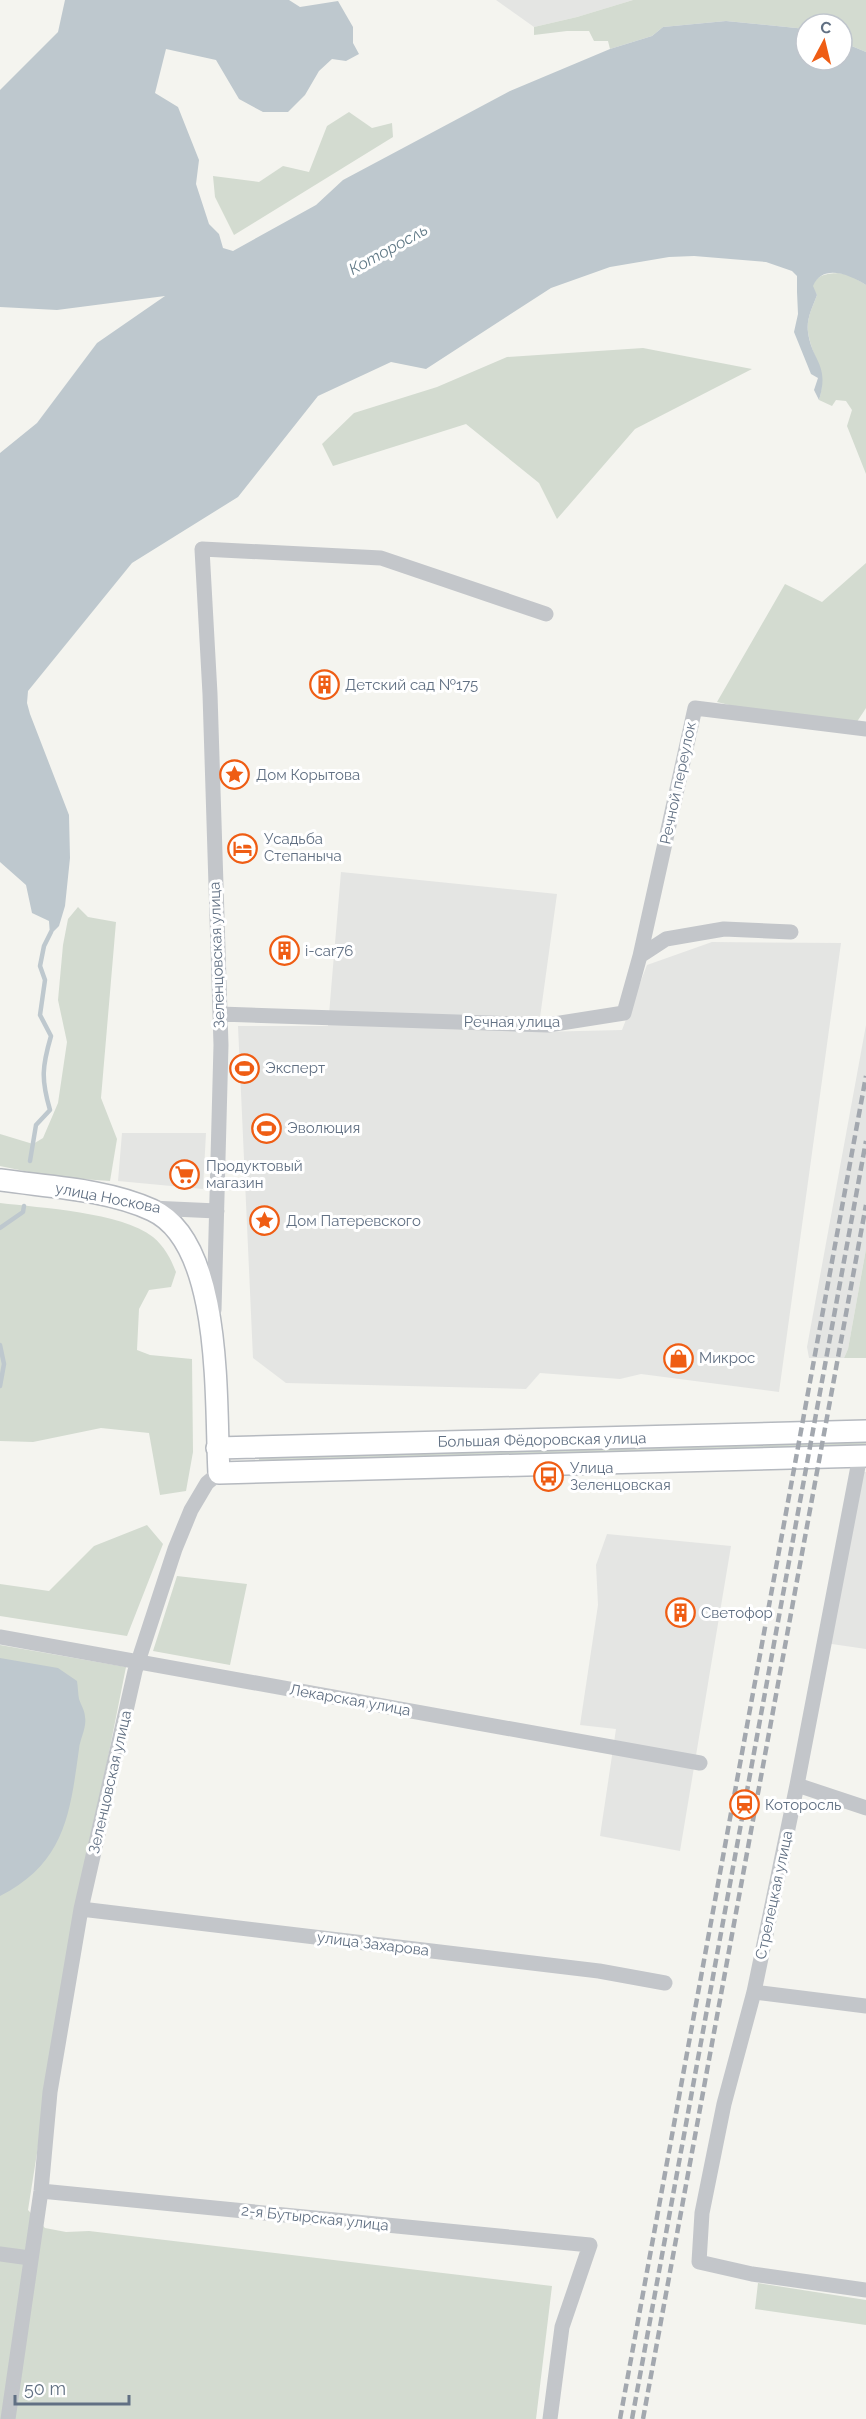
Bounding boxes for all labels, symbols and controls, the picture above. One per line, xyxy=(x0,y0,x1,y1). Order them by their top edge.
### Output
north arrow xyxy=(794,12,854,72)
text: С xyxy=(819,18,832,38)
water label: Которосль xyxy=(346,220,431,279)
building icon: Детский сад №175 xyxy=(308,669,340,701)
place label: Детский сад №175 xyxy=(345,676,478,694)
street label: Речной переулок xyxy=(656,720,700,846)
place icon: Дом Корытова xyxy=(219,759,251,791)
place label: Дом Корытова xyxy=(256,766,360,784)
place label: Усадьба Степаныча xyxy=(264,830,342,865)
hotel icon: Усадьба Степаныча xyxy=(227,832,259,864)
street label: Зеленцовская улица xyxy=(205,881,229,1029)
building icon: i-car76 xyxy=(268,935,300,967)
place label: i-car76 xyxy=(305,942,353,960)
street label: Речная улица xyxy=(464,1013,560,1031)
sports icon: Эксперт xyxy=(228,1052,260,1084)
place label: Эксперт xyxy=(265,1059,325,1077)
sports icon: Эволюция xyxy=(250,1112,282,1144)
place label: Эволюция xyxy=(287,1119,360,1137)
place label: Продуктовый магазин xyxy=(206,1157,303,1192)
supermarket icon: Продуктовый магазин xyxy=(169,1159,201,1191)
street label: улица Носкова xyxy=(54,1179,162,1217)
place icon: Дом Патеревского xyxy=(249,1205,281,1237)
place label: Дом Патеревского xyxy=(286,1212,421,1230)
shop icon: Микрос xyxy=(662,1342,694,1374)
place label: Микрос xyxy=(699,1349,755,1367)
street label: Большая Фёдоровская улица xyxy=(437,1429,647,1451)
place label: Улица Зеленцовская xyxy=(570,1459,671,1494)
bus stop icon: Улица Зеленцовская xyxy=(533,1461,565,1493)
building icon: Светофор xyxy=(664,1597,696,1629)
place label: Светофор xyxy=(701,1604,773,1622)
street label: Лекарская улица xyxy=(288,1680,412,1720)
street label: Зеленцовская улица xyxy=(85,1709,135,1855)
station icon: Которосль xyxy=(728,1789,760,1821)
place label: Которосль xyxy=(765,1796,841,1814)
street label: Стрелецкая улица xyxy=(752,1829,796,1961)
street label: улица Захарова xyxy=(316,1928,430,1960)
street label: 2-я Бутырская улица xyxy=(240,2201,390,2235)
scale bar xyxy=(15,2368,129,2406)
text: 50 m xyxy=(24,2378,66,2399)

